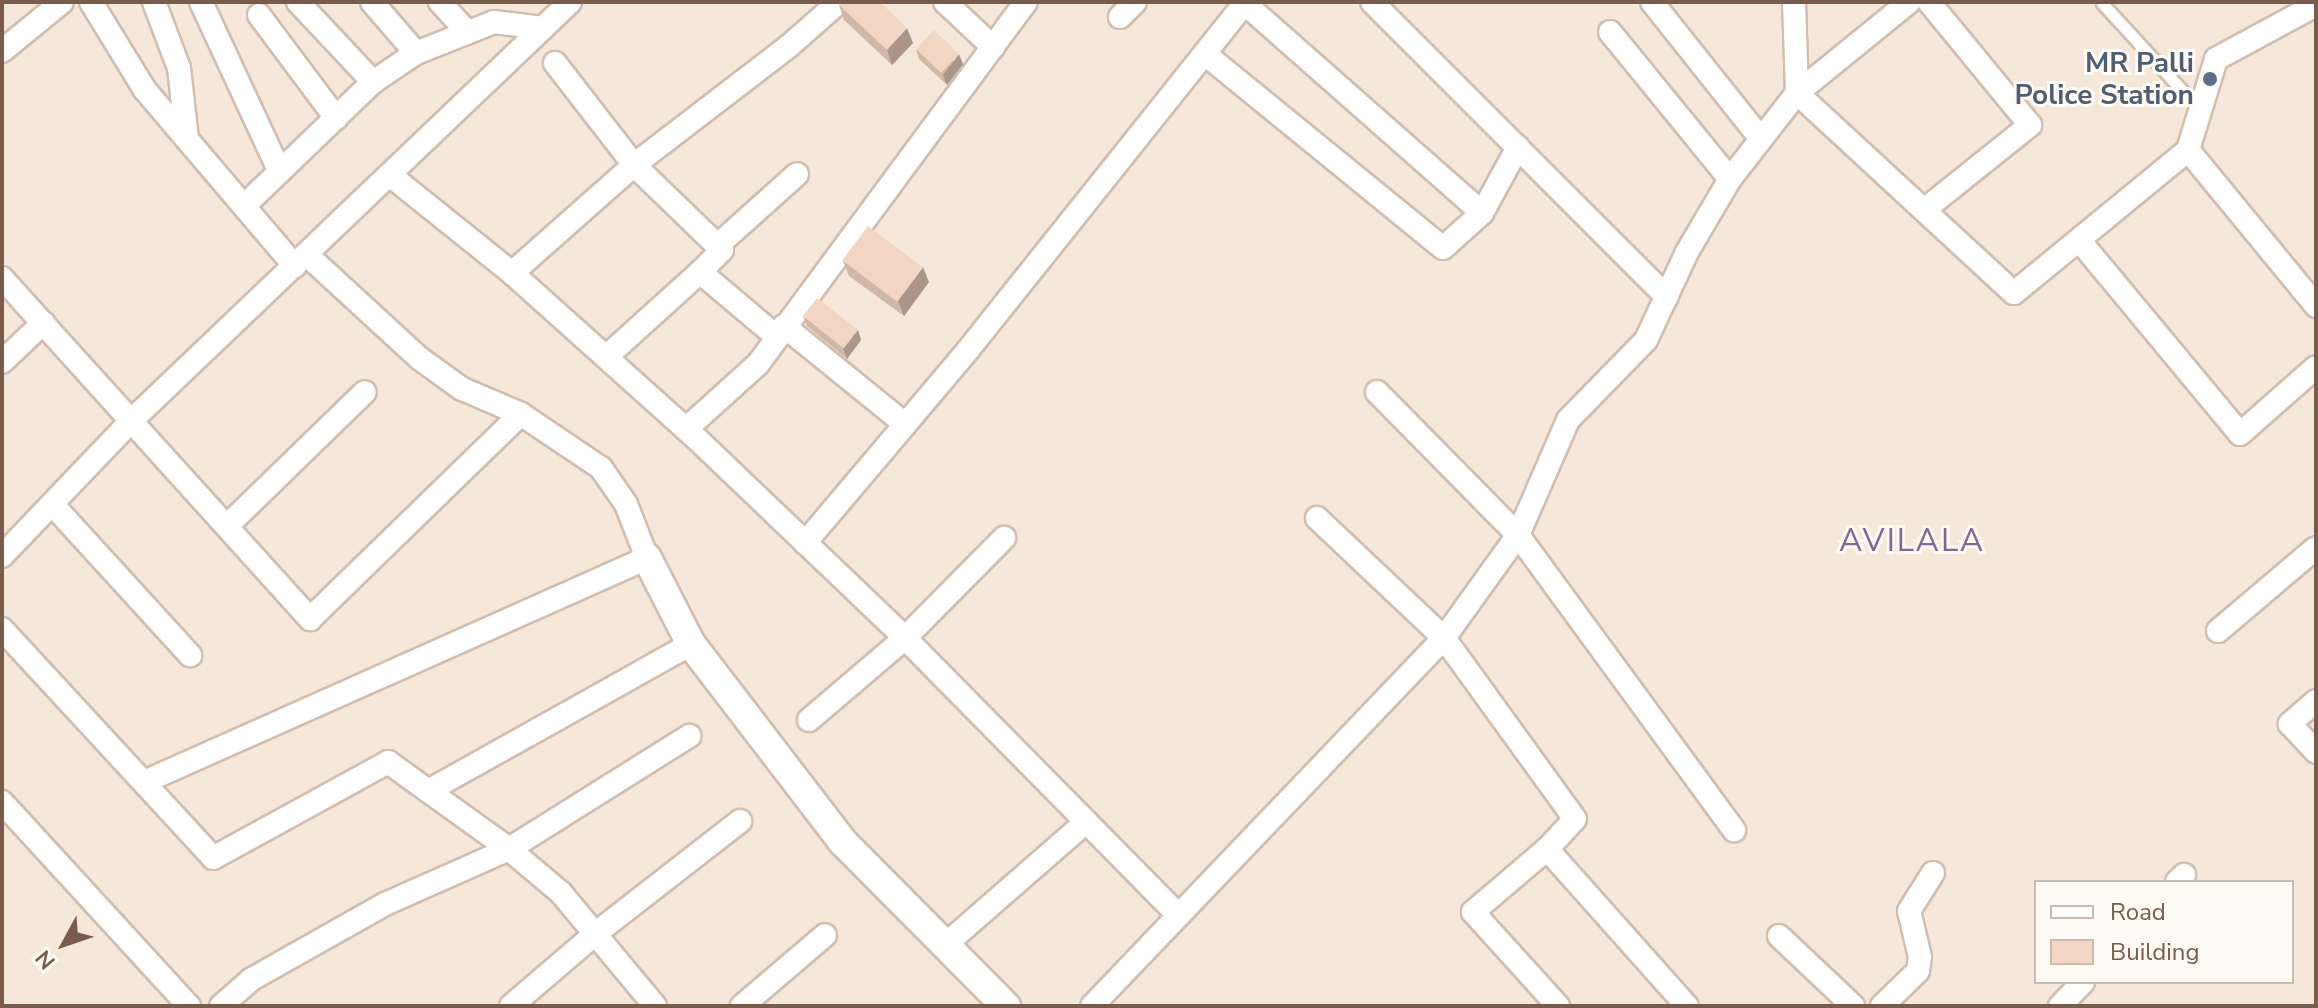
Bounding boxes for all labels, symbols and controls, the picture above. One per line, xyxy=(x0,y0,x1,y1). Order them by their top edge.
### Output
place label: MR Palli Police Station xyxy=(2015,46,2194,112)
marker: MR Palli Police Station xyxy=(2201,70,2219,88)
district label: AVILALA xyxy=(1839,522,1985,560)
legend xyxy=(2034,880,2294,984)
text: Road xyxy=(2110,896,2166,928)
north arrow xyxy=(24,904,104,984)
text: Building xyxy=(2110,936,2200,968)
text: N xyxy=(29,943,62,975)

